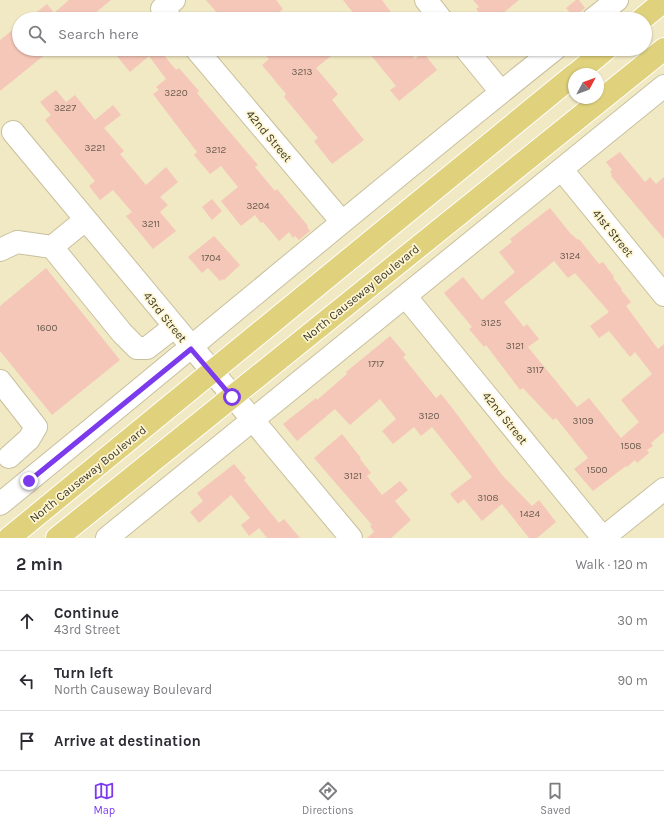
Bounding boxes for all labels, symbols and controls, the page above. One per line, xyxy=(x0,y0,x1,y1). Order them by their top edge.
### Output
search box xyxy=(12,12,652,56)
icon: search xyxy=(26,23,48,45)
text: Search here xyxy=(58,25,139,43)
house number: 3213 xyxy=(292,66,313,78)
north arrow xyxy=(568,68,604,104)
house number: 3220 xyxy=(164,87,188,99)
house number: 3227 xyxy=(54,102,76,114)
street label: 42nd Street xyxy=(243,107,295,165)
house number: 3221 xyxy=(85,142,105,154)
house number: 3212 xyxy=(206,144,227,156)
house number: 3204 xyxy=(246,200,270,212)
street label: 41st Street xyxy=(590,206,637,260)
house number: 3211 xyxy=(142,218,160,230)
street label: North Causeway Boulevard xyxy=(300,242,422,344)
house number: 3124 xyxy=(560,250,581,262)
house number: 1704 xyxy=(201,252,221,264)
street label: 43rd Street xyxy=(140,289,190,345)
house number: 3125 xyxy=(481,317,502,329)
house number: 1600 xyxy=(37,322,58,334)
house number: 3121 xyxy=(506,340,524,352)
house number: 1717 xyxy=(368,358,384,370)
house number: 3117 xyxy=(526,364,544,376)
route start xyxy=(223,388,241,406)
street label: 42nd Street xyxy=(479,389,531,448)
house number: 3120 xyxy=(419,410,440,422)
house number: 3109 xyxy=(573,415,594,427)
street label: North Causeway Boulevard xyxy=(27,423,149,525)
house number: 1508 xyxy=(620,440,642,452)
house number: 1500 xyxy=(587,464,607,476)
house number: 3121 xyxy=(344,470,362,482)
route end xyxy=(20,472,38,490)
house number: 3108 xyxy=(477,492,499,504)
house number: 1424 xyxy=(520,508,541,520)
text: 2 min xyxy=(16,554,63,574)
text: Walk · 120 m xyxy=(575,557,648,572)
text: Continue xyxy=(54,604,119,622)
icon: ahead xyxy=(16,610,38,632)
text: 30 m xyxy=(617,613,648,628)
text: 43rd Street xyxy=(54,622,120,637)
text: Turn left xyxy=(54,664,113,682)
icon: left xyxy=(16,670,38,692)
text: 90 m xyxy=(617,673,648,688)
text: North Causeway Boulevard xyxy=(54,682,212,697)
icon: arrive xyxy=(16,730,38,752)
text: Arrive at destination xyxy=(54,732,201,750)
tab: Map xyxy=(93,780,115,817)
tab: Directions xyxy=(302,780,354,817)
tab: Saved xyxy=(540,780,571,817)

